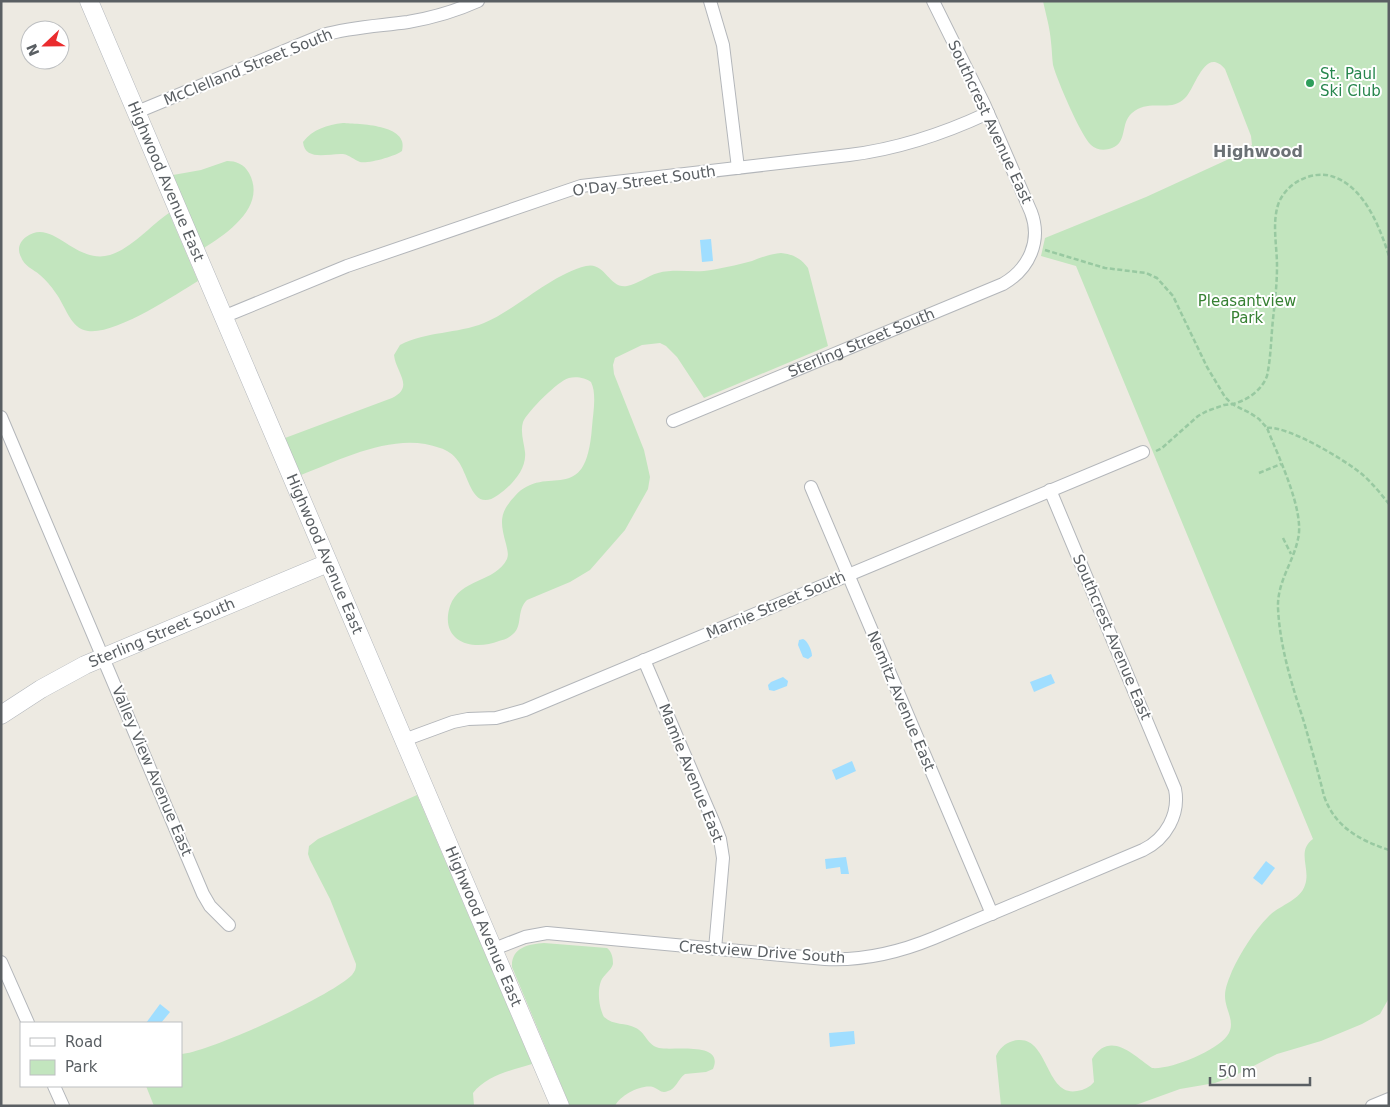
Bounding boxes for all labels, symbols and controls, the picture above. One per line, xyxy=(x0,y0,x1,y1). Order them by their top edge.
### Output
north arrow xyxy=(20,20,70,70)
street label: McClelland Street South xyxy=(161,25,335,109)
street label: Southcrest Avenue East xyxy=(944,37,1036,207)
text: N xyxy=(23,41,43,58)
place label: St. Paul Ski Club xyxy=(1320,65,1381,100)
marker: St. Paul Ski Club xyxy=(1304,77,1316,89)
street label: Highwood Avenue East xyxy=(124,98,208,264)
district label: Highwood xyxy=(1213,142,1303,161)
street label: O'Day Street South xyxy=(571,162,717,200)
park label: Pleasantview Park xyxy=(1198,292,1296,327)
street label: Sterling Street South xyxy=(785,304,937,381)
street label: Highwood Avenue East xyxy=(283,471,367,637)
street label: Southcrest Avenue East xyxy=(1069,551,1155,723)
street label: Marnie Street South xyxy=(704,567,848,643)
street label: Sterling Street South xyxy=(86,594,238,671)
street label: Nemitz Avenue East xyxy=(863,628,939,774)
street label: Valley View Avenue East xyxy=(108,683,196,859)
street label: Mamie Avenue East xyxy=(655,701,727,845)
street label: Highwood Avenue East xyxy=(441,844,526,1009)
street label: Crestview Drive South xyxy=(678,937,846,967)
legend xyxy=(20,1022,182,1087)
text: Road xyxy=(65,1033,103,1051)
scale bar xyxy=(1210,1054,1310,1086)
text: Park xyxy=(65,1058,98,1076)
text: 50 m xyxy=(1218,1063,1256,1081)

